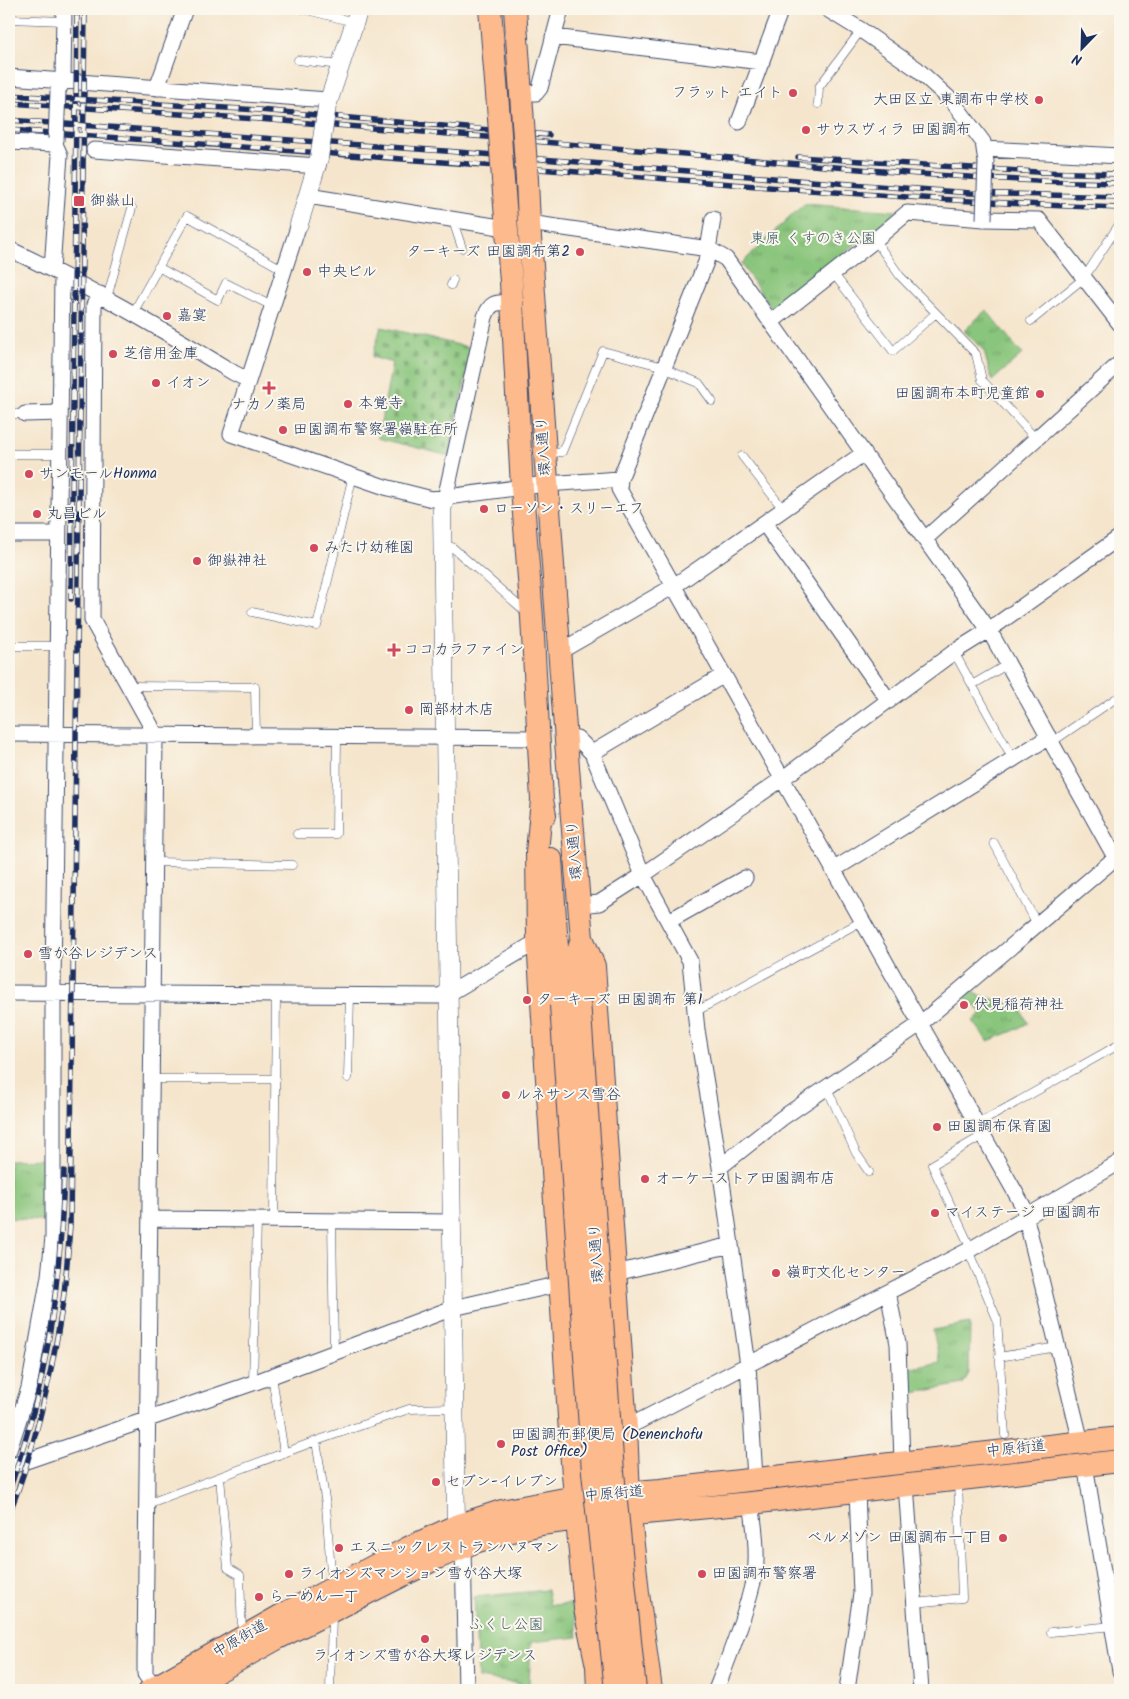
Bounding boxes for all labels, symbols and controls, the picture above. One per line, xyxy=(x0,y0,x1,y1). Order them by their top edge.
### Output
north arrow xyxy=(1056,22,1106,72)
text: N xyxy=(1069,47,1086,71)
place label: フラット エイト xyxy=(672,81,783,105)
marker: フラット エイト xyxy=(787,87,799,99)
place label: 大田区立 東調布中学校 xyxy=(873,88,1029,112)
marker: 大田区立 東調布中学校 xyxy=(1033,94,1045,106)
place label: サウスヴィラ 田園調布 xyxy=(816,118,971,142)
marker: サウスヴィラ 田園調布 xyxy=(800,124,812,136)
place label: 御嶽山 xyxy=(90,189,135,213)
marker: 御嶽山 xyxy=(72,194,86,208)
park label: 東原 くすのき公園 xyxy=(750,227,876,251)
place label: ターキーズ 田園調布第2 xyxy=(406,240,570,264)
marker: ターキーズ 田園調布第2 xyxy=(574,246,586,258)
place label: 中央ビル xyxy=(317,260,377,284)
marker: 中央ビル xyxy=(301,266,313,278)
place label: 嘉宴 xyxy=(177,304,207,328)
marker: 嘉宴 xyxy=(161,310,173,322)
place label: 芝信用金庫 xyxy=(123,342,198,366)
marker: 芝信用金庫 xyxy=(107,348,119,360)
place label: イオン xyxy=(166,371,210,395)
marker: イオン xyxy=(150,377,162,389)
marker: ナカノ薬局 xyxy=(263,382,275,394)
place label: 田園調布本町児童館 xyxy=(895,382,1030,406)
marker: 田園調布本町児童館 xyxy=(1034,388,1046,400)
place label: 本覚寺 xyxy=(358,392,403,416)
place label: ナカノ薬局 xyxy=(231,393,307,417)
marker: 本覚寺 xyxy=(342,398,354,410)
street label: 環八通り xyxy=(530,415,558,477)
place label: 田園調布警察署嶺駐在所 xyxy=(293,418,458,442)
marker: 田園調布警察署嶺駐在所 xyxy=(277,424,289,436)
place label: サンモールHonma xyxy=(39,462,157,486)
marker: サンモールHonma xyxy=(23,468,35,480)
place label: ローソン・スリーエフ xyxy=(494,497,644,521)
place label: 丸昌ビル xyxy=(47,502,107,526)
marker: ローソン・スリーエフ xyxy=(478,503,490,515)
marker: 丸昌ビル xyxy=(31,508,43,520)
place label: みたけ幼稚園 xyxy=(324,536,414,560)
marker: みたけ幼稚園 xyxy=(308,542,320,554)
place label: 御嶽神社 xyxy=(207,549,267,573)
marker: 御嶽神社 xyxy=(191,555,203,567)
place label: ココカラファイン xyxy=(404,638,524,662)
marker: ココカラファイン xyxy=(388,644,400,656)
place label: 岡部材木店 xyxy=(419,698,494,722)
marker: 岡部材木店 xyxy=(403,704,415,716)
street label: 環八通り xyxy=(560,819,590,881)
place label: 雪が谷レジデンス xyxy=(38,942,158,966)
marker: 雪が谷レジデンス xyxy=(22,948,34,960)
place label: ターキーズ 田園調布 第1 xyxy=(537,988,703,1012)
place label: 伏見稲荷神社 xyxy=(974,993,1064,1017)
marker: ターキーズ 田園調布 第1 xyxy=(521,994,533,1006)
marker: 伏見稲荷神社 xyxy=(958,999,970,1011)
place label: ルネサンス雪谷 xyxy=(516,1083,621,1107)
marker: ルネサンス雪谷 xyxy=(500,1089,512,1101)
place label: 田園調布保育園 xyxy=(947,1115,1052,1139)
marker: 田園調布保育園 xyxy=(931,1121,943,1133)
place label: オーケーストア田園調布店 xyxy=(655,1167,835,1191)
marker: オーケーストア田園調布店 xyxy=(639,1173,651,1185)
place label: マイステージ 田園調布 xyxy=(945,1201,1101,1225)
marker: マイステージ 田園調布 xyxy=(929,1207,941,1219)
street label: 環八通り xyxy=(583,1222,611,1284)
place label: 嶺町文化センター xyxy=(786,1261,905,1285)
marker: 嶺町文化センター xyxy=(770,1267,782,1279)
place label: 田園調布郵便局 (Denenchofu Post Office) xyxy=(511,1423,703,1464)
street label: 中原街道 xyxy=(985,1434,1047,1464)
marker: 田園調布郵便局 (Denenchofu Post Office) xyxy=(495,1438,507,1450)
place label: セブン-イレブン xyxy=(446,1470,558,1494)
marker: セブン-イレブン xyxy=(430,1476,442,1488)
street label: 中原街道 xyxy=(583,1479,645,1509)
place label: ベルメゾン 田園調布一丁目 xyxy=(807,1526,993,1550)
marker: ベルメゾン 田園調布一丁目 xyxy=(997,1532,1009,1544)
place label: エスニックレストランハヌマン xyxy=(349,1536,560,1560)
marker: エスニックレストランハヌマン xyxy=(333,1542,345,1554)
place label: ライオンズマンション雪が谷大塚 xyxy=(299,1562,522,1586)
place label: 田園調布警察署 xyxy=(712,1562,817,1586)
marker: ライオンズマンション雪が谷大塚 xyxy=(283,1568,295,1580)
marker: 田園調布警察署 xyxy=(696,1568,708,1580)
place label: らーめん一丁 xyxy=(269,1585,359,1609)
marker: らーめん一丁 xyxy=(253,1591,265,1603)
park label: ふくし公園 xyxy=(468,1613,544,1637)
street label: 中原街道 xyxy=(208,1614,272,1664)
marker: ライオンズ雪が谷大塚レジデンス xyxy=(419,1633,431,1645)
place label: ライオンズ雪が谷大塚レジデンス xyxy=(313,1644,537,1668)

